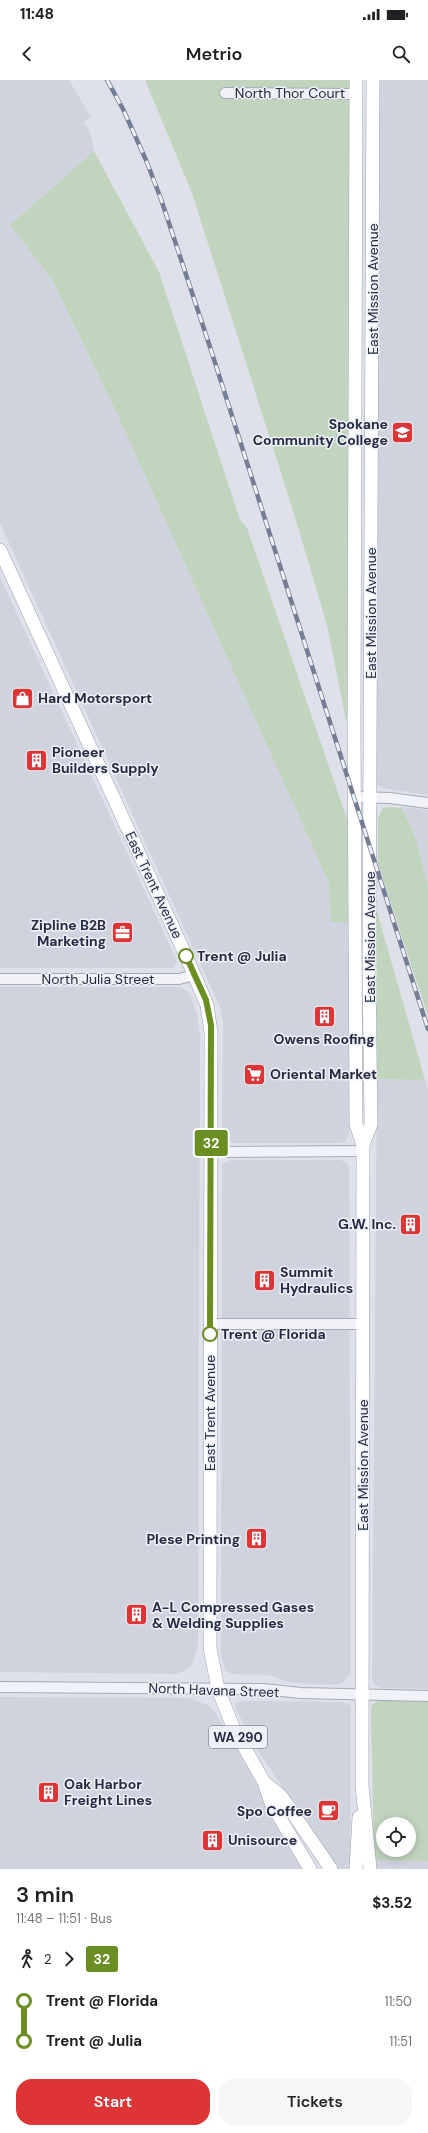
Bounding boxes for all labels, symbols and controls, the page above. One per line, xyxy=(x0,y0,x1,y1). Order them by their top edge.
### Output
text: 11:48 xyxy=(20,4,54,24)
text: Metrio xyxy=(186,42,242,66)
icon: back xyxy=(16,43,38,65)
icon: search xyxy=(390,43,412,65)
street label: North Thor Court xyxy=(235,84,345,102)
street label: East Mission Avenue xyxy=(364,223,382,355)
place label: Spokane Community College xyxy=(253,415,388,449)
school or university icon: Spokane Community College xyxy=(390,419,416,445)
street label: East Mission Avenue xyxy=(362,547,380,679)
shop icon: Hard Motorsport xyxy=(9,685,35,711)
place label: Hard Motorsport xyxy=(38,689,152,707)
place label: Pioneer Builders Supply xyxy=(52,743,159,777)
building icon: Pioneer Builders Supply xyxy=(23,747,49,773)
street label: East Trent Avenue xyxy=(121,829,187,942)
street label: East Mission Avenue xyxy=(361,871,379,1003)
place label: Zipline B2B Marketing xyxy=(31,916,106,950)
office icon: Zipline B2B Marketing xyxy=(109,920,135,946)
place label: Trent @ Julia xyxy=(197,947,287,965)
marker: Trent @ Julia xyxy=(178,948,194,964)
street label: North Julia Street xyxy=(42,970,154,988)
building icon: Owens Roofing xyxy=(311,1004,337,1030)
place label: Owens Roofing xyxy=(273,1030,375,1048)
supermarket icon: Oriental Market xyxy=(241,1061,267,1087)
place label: Oriental Market xyxy=(270,1065,377,1083)
line badge: 32 xyxy=(193,1130,229,1156)
text: 32 xyxy=(203,1134,219,1152)
building icon: G.W. Inc. xyxy=(398,1211,424,1237)
place label: G.W. Inc. xyxy=(338,1215,396,1233)
place label: Summit Hydraulics xyxy=(280,1263,353,1297)
building icon: Summit Hydraulics xyxy=(252,1267,278,1293)
place label: Trent @ Florida xyxy=(221,1325,326,1343)
marker: Trent @ Florida xyxy=(202,1326,218,1342)
street label: East Trent Avenue xyxy=(201,1355,219,1471)
street label: East Mission Avenue xyxy=(354,1399,372,1531)
building icon: Plese Printing xyxy=(243,1526,269,1552)
place label: Plese Printing xyxy=(146,1530,240,1548)
place label: A-L Compressed Gases & Welding Supplies xyxy=(152,1598,314,1632)
building icon: A-L Compressed Gases & Welding Supplies xyxy=(124,1602,150,1628)
street label: North Havana Street xyxy=(148,1679,280,1701)
road number: WA 290 xyxy=(209,1726,267,1748)
place label: Oak Harbor Freight Lines xyxy=(64,1775,152,1809)
building icon: Oak Harbor Freight Lines xyxy=(36,1779,62,1805)
cafe icon: Spo Coffee xyxy=(315,1798,341,1824)
place label: Spo Coffee xyxy=(237,1802,312,1820)
map controls xyxy=(376,1817,416,1857)
button: locate xyxy=(376,1817,416,1857)
building icon: Unisource xyxy=(199,1827,225,1853)
place label: Unisource xyxy=(228,1831,297,1849)
text: 3 min xyxy=(16,1880,74,1909)
text: $3.52 xyxy=(372,1893,412,1913)
text: 11:48 – 11:51 · Bus xyxy=(16,1910,112,1927)
icon: walk xyxy=(16,1948,38,1970)
icon: forward xyxy=(58,1948,80,1970)
text: 32 xyxy=(94,1950,110,1968)
text: 2 xyxy=(44,1951,52,1968)
text: Trent @ Florida xyxy=(46,1991,158,2011)
text: 11:50 xyxy=(384,1993,412,2010)
text: Trent @ Julia xyxy=(46,2031,142,2051)
text: 11:51 xyxy=(389,2033,412,2050)
button: Start xyxy=(16,2079,210,2125)
button: Tickets xyxy=(218,2079,412,2125)

